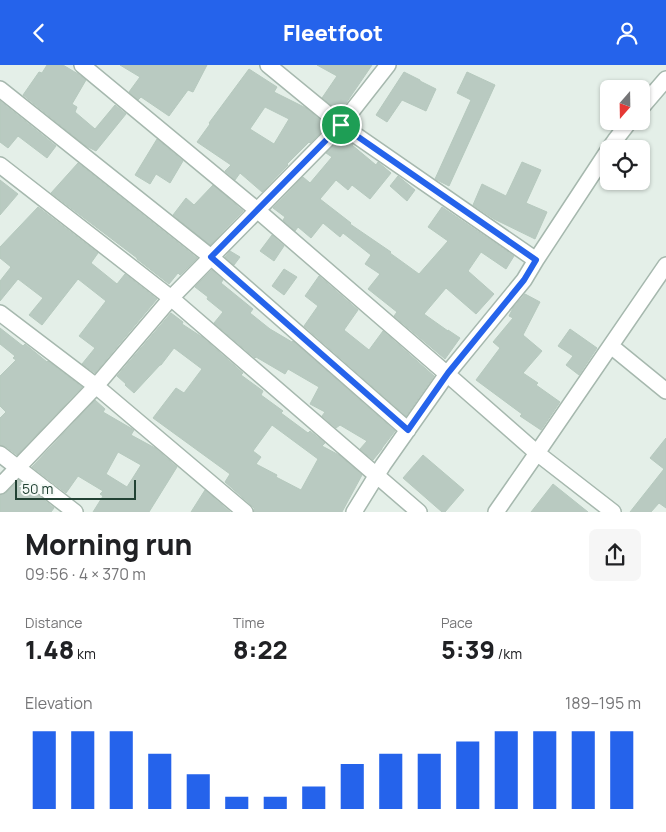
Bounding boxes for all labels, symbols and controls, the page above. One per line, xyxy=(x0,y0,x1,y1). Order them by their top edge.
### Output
text: Fleetfoot xyxy=(283,18,383,48)
icon: back xyxy=(25,19,53,47)
icon: person xyxy=(613,19,641,47)
north arrow xyxy=(600,80,650,130)
map controls xyxy=(600,80,650,190)
pin xyxy=(320,104,362,146)
icon: arrive xyxy=(327,111,355,139)
button: locate xyxy=(600,140,650,190)
scale bar xyxy=(15,477,136,500)
text: 50 m xyxy=(22,479,53,498)
text: Morning run xyxy=(25,525,192,563)
button: share xyxy=(589,529,641,581)
text: 09:56 · 4 × 370 m xyxy=(25,563,146,585)
text: Distance xyxy=(25,613,82,632)
text: Time xyxy=(233,613,265,632)
text: Pace xyxy=(441,613,473,632)
text: 1.48 xyxy=(25,632,74,667)
text: 8:22 xyxy=(233,632,288,667)
text: 5:39 xyxy=(441,632,495,667)
text: km xyxy=(74,644,96,663)
text: /km xyxy=(495,644,522,663)
text: Elevation xyxy=(25,692,93,714)
text: 189–195 m xyxy=(565,692,641,714)

